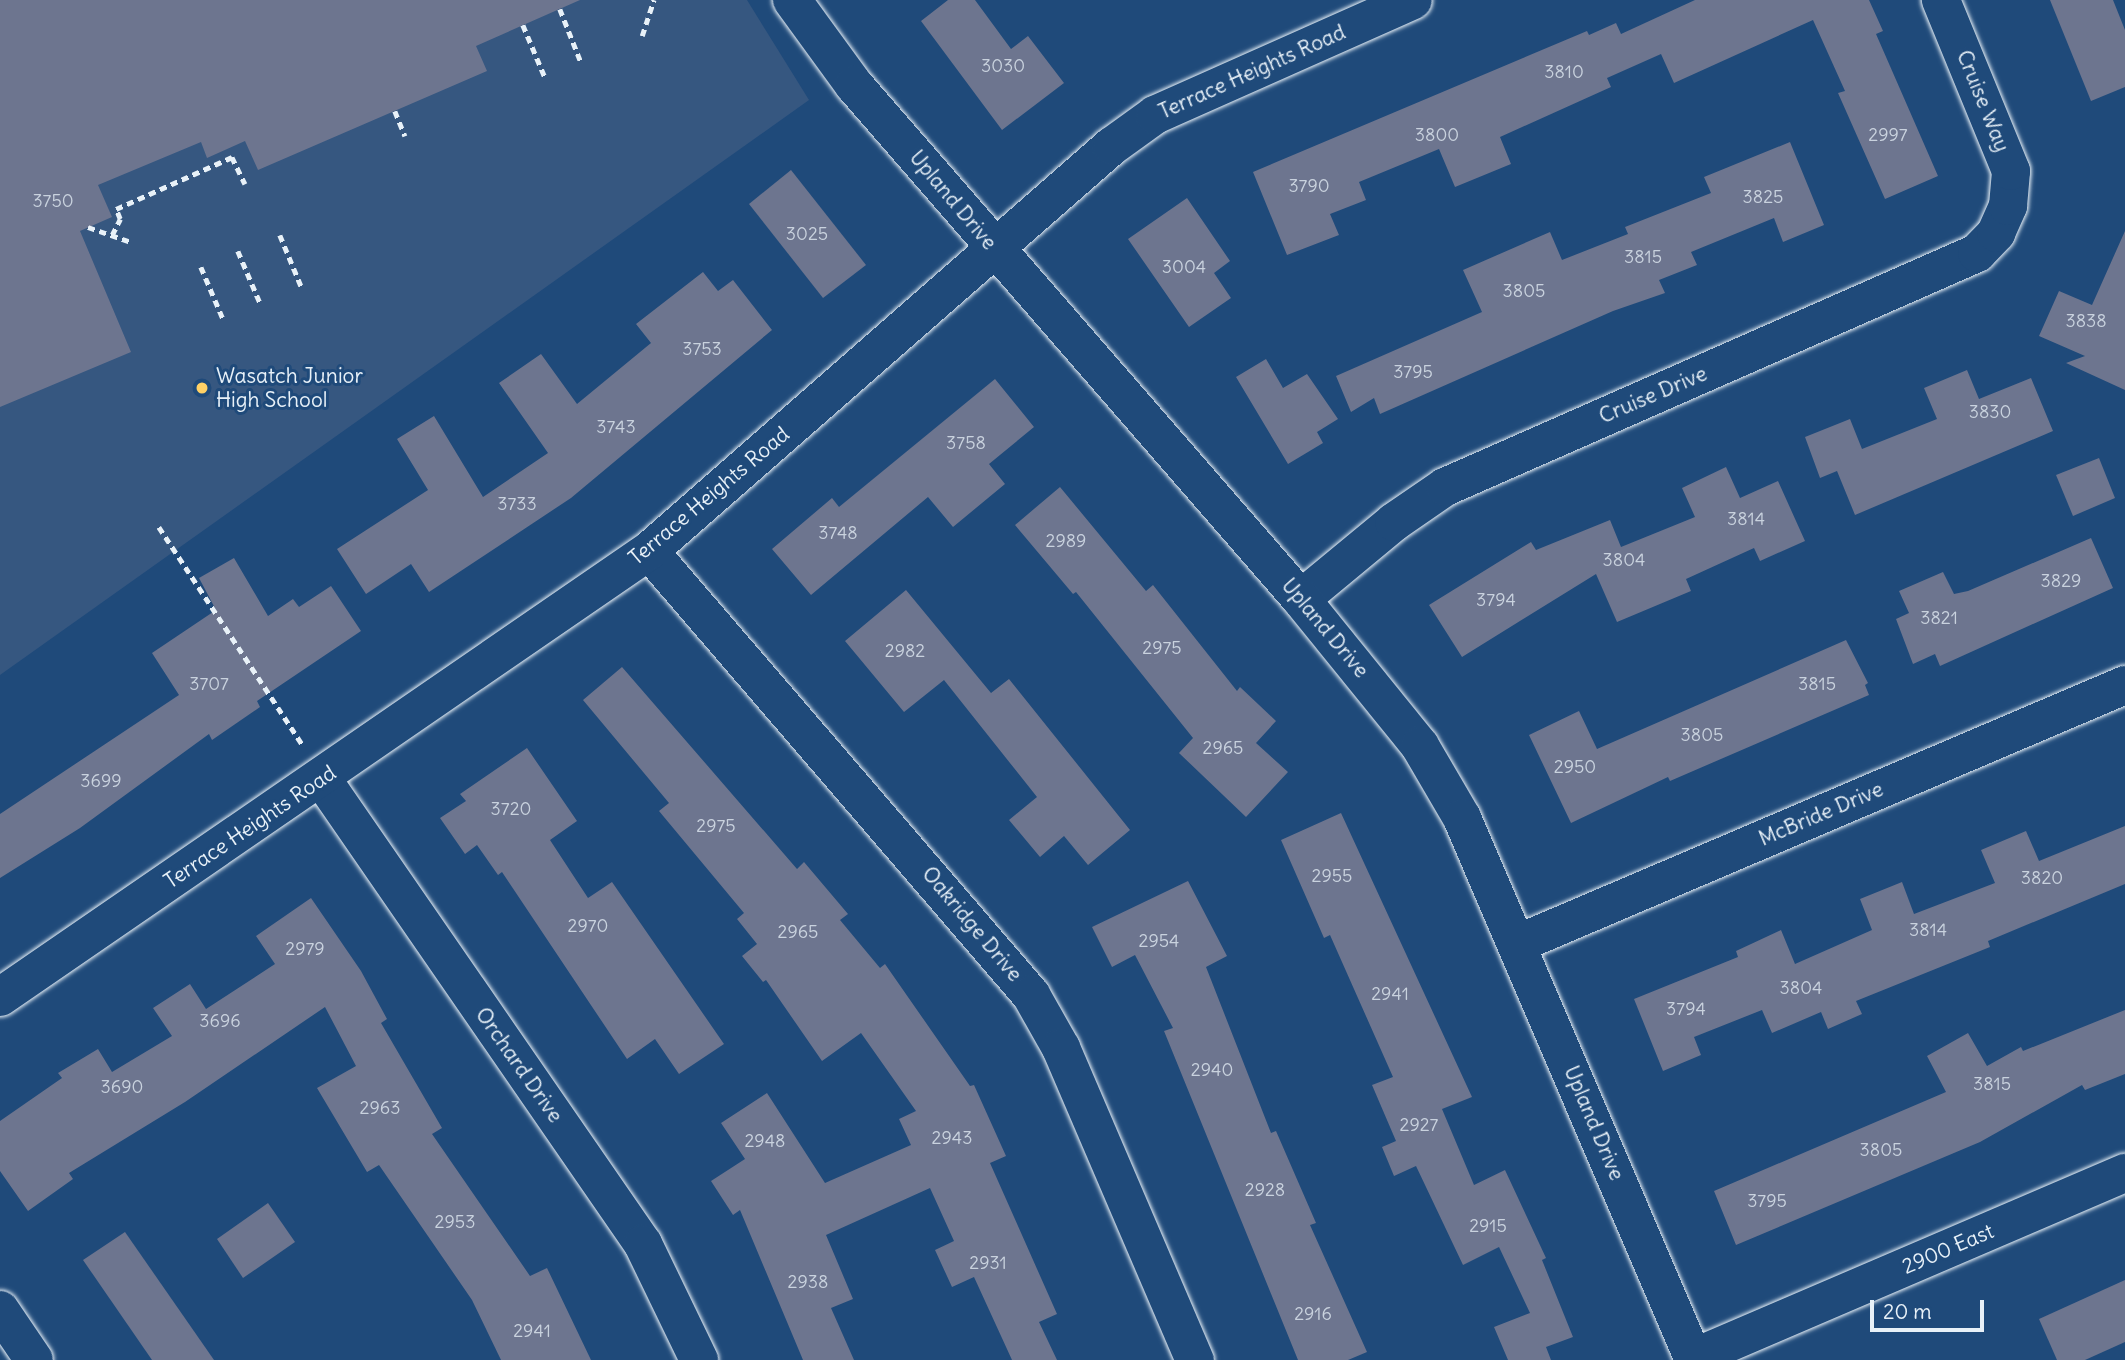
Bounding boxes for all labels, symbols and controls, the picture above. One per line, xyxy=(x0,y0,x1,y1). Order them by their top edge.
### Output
street label: Terrace Heights Road xyxy=(1155,19,1349,125)
street label: Cruise Way xyxy=(1951,47,2015,155)
house number: 3030 xyxy=(981,55,1025,77)
house number: 3810 xyxy=(1544,61,1584,83)
house number: 3800 xyxy=(1415,124,1459,146)
house number: 2997 xyxy=(1868,124,1908,146)
street label: Upland Drive xyxy=(904,145,1002,255)
house number: 3790 xyxy=(1288,175,1330,197)
house number: 3825 xyxy=(1743,186,1783,208)
house number: 3750 xyxy=(32,190,74,212)
house number: 3025 xyxy=(786,223,828,245)
house number: 3815 xyxy=(1624,246,1662,268)
house number: 3004 xyxy=(1162,256,1206,278)
house number: 3805 xyxy=(1503,280,1545,302)
house number: 3838 xyxy=(2065,310,2107,332)
house number: 3753 xyxy=(682,338,722,360)
house number: 3795 xyxy=(1393,361,1433,383)
street label: Cruise Drive xyxy=(1595,361,1711,429)
place label: Wasatch Junior High School xyxy=(216,363,363,413)
marker: Wasatch Junior High School xyxy=(194,380,210,396)
house number: 3830 xyxy=(1969,401,2011,423)
house number: 3743 xyxy=(596,416,636,438)
street label: Terrace Heights Road xyxy=(624,422,794,570)
house number: 3758 xyxy=(946,432,986,454)
house number: 3733 xyxy=(497,493,537,515)
house number: 3814 xyxy=(1727,508,1765,530)
house number: 3748 xyxy=(818,522,858,544)
house number: 2989 xyxy=(1046,530,1086,552)
house number: 3804 xyxy=(1603,549,1645,571)
house number: 3829 xyxy=(2041,570,2081,592)
street label: Upland Drive xyxy=(1276,573,1374,683)
house number: 3794 xyxy=(1476,589,1516,611)
house number: 3821 xyxy=(1920,607,1958,629)
house number: 2975 xyxy=(1142,637,1182,659)
house number: 2982 xyxy=(885,640,925,662)
house number: 3707 xyxy=(189,673,229,695)
house number: 3815 xyxy=(1798,673,1836,695)
house number: 3805 xyxy=(1681,724,1723,746)
house number: 2965 xyxy=(1203,737,1243,759)
house number: 2950 xyxy=(1554,756,1596,778)
street label: Terrace Heights Road xyxy=(159,760,341,894)
house number: 3699 xyxy=(80,770,122,792)
street label: McBride Drive xyxy=(1755,776,1887,852)
house number: 3720 xyxy=(491,798,531,820)
house number: 2975 xyxy=(696,815,736,837)
street label: Oakridge Drive xyxy=(917,861,1027,987)
house number: 2955 xyxy=(1312,865,1352,887)
house number: 3820 xyxy=(2021,867,2063,889)
house number: 2970 xyxy=(568,915,608,937)
house number: 3814 xyxy=(1909,919,1947,941)
house number: 2965 xyxy=(778,921,818,943)
house number: 2954 xyxy=(1139,930,1179,952)
house number: 2979 xyxy=(285,938,325,960)
house number: 3804 xyxy=(1780,977,1822,999)
house number: 2941 xyxy=(1371,983,1409,1005)
house number: 3794 xyxy=(1666,998,1706,1020)
street label: Orchard Drive xyxy=(470,1003,568,1127)
house number: 3696 xyxy=(199,1010,241,1032)
house number: 2940 xyxy=(1191,1059,1233,1081)
street label: Upland Drive xyxy=(1559,1062,1629,1184)
house number: 3815 xyxy=(1973,1073,2011,1095)
house number: 3690 xyxy=(101,1076,143,1098)
house number: 2963 xyxy=(360,1097,400,1119)
house number: 2927 xyxy=(1400,1114,1438,1136)
house number: 2943 xyxy=(932,1127,972,1149)
house number: 2948 xyxy=(745,1130,785,1152)
house number: 3805 xyxy=(1860,1139,1902,1161)
house number: 2928 xyxy=(1245,1179,1285,1201)
house number: 3795 xyxy=(1747,1190,1787,1212)
house number: 2953 xyxy=(435,1211,475,1233)
house number: 2915 xyxy=(1469,1215,1507,1237)
street label: 2900 East xyxy=(1898,1218,1998,1280)
house number: 2931 xyxy=(969,1252,1007,1274)
house number: 2938 xyxy=(788,1271,828,1293)
scale bar xyxy=(1873,1286,1987,1330)
text: 20 m xyxy=(1883,1298,1932,1325)
house number: 2916 xyxy=(1294,1303,1332,1325)
house number: 2941 xyxy=(513,1320,551,1342)

